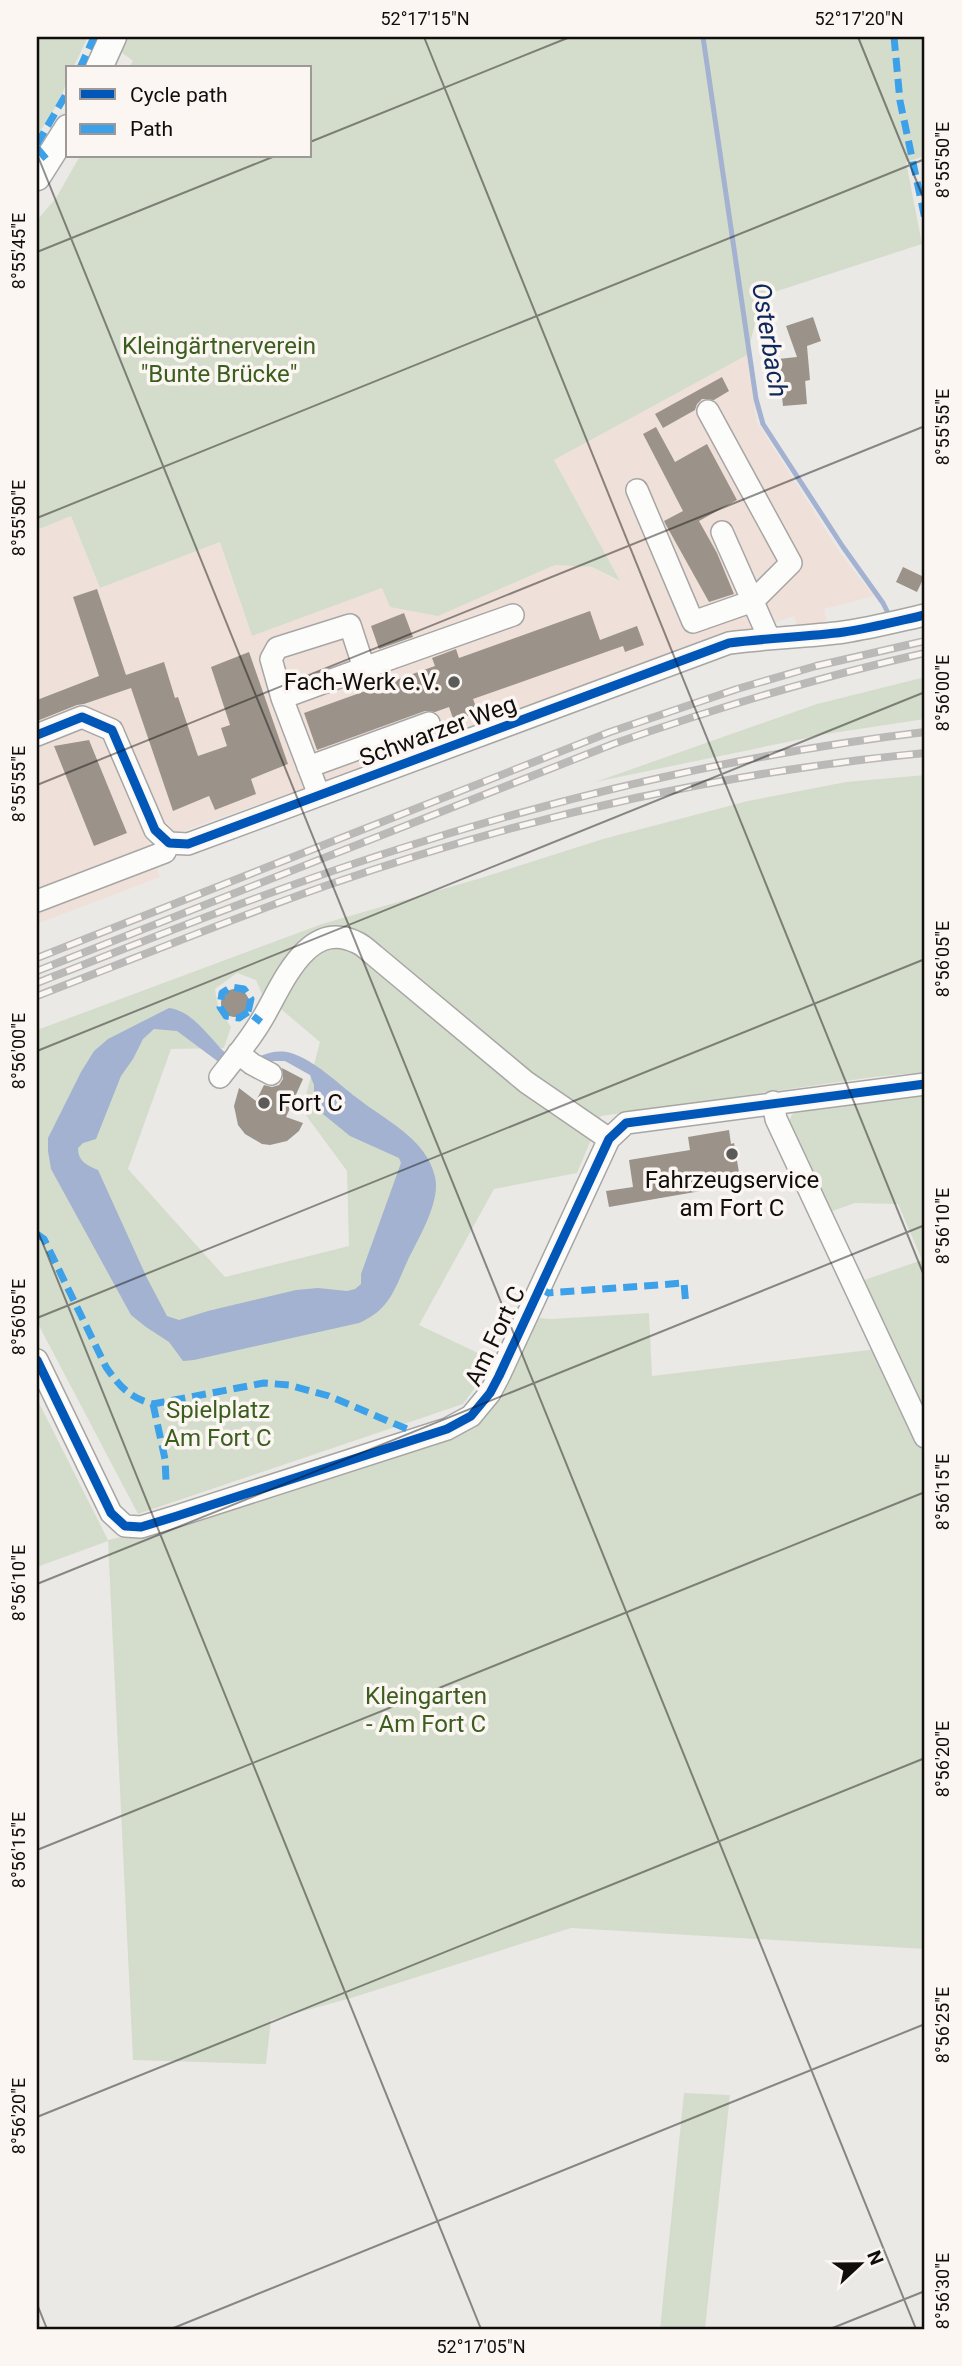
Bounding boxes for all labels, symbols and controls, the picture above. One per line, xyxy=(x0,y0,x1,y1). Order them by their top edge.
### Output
text: 52°17'15"N xyxy=(380,8,470,29)
text: 52°17'20"N xyxy=(814,8,904,29)
legend xyxy=(66,66,312,158)
text: Cycle path xyxy=(130,83,228,107)
text: Path xyxy=(130,117,173,141)
text: 8°55'50"E xyxy=(932,122,953,198)
text: 8°55'45"E xyxy=(8,213,29,289)
water label: Osterbach xyxy=(746,281,794,399)
park label: Kleingärtnerverein "Bunte Brücke" xyxy=(122,332,316,388)
text: 8°55'55"E xyxy=(932,389,953,465)
text: 8°55'50"E xyxy=(8,480,29,556)
text: 8°56'00"E xyxy=(932,655,953,731)
place label: Fach-Werk e.V. xyxy=(284,668,440,696)
marker: Fach-Werk e.V. xyxy=(446,674,462,690)
street label: Schwarzer Weg xyxy=(356,690,520,772)
text: 8°55'55"E xyxy=(8,746,29,822)
text: 8°56'05"E xyxy=(932,921,953,997)
text: 8°56'00"E xyxy=(8,1013,29,1089)
place label: Fort C xyxy=(278,1089,343,1117)
marker: Fort C xyxy=(256,1095,272,1111)
marker: Fahrzeugservice am Fort C xyxy=(724,1146,740,1162)
place label: Fahrzeugservice am Fort C xyxy=(645,1166,819,1222)
text: 8°56'10"E xyxy=(932,1188,953,1264)
text: 8°56'05"E xyxy=(8,1279,29,1355)
street label: Am Fort C xyxy=(459,1282,531,1390)
park label: Spielplatz Am Fort C xyxy=(164,1396,272,1452)
text: 8°56'15"E xyxy=(932,1454,953,1530)
text: 8°56'10"E xyxy=(8,1545,29,1621)
park label: Kleingarten - Am Fort C xyxy=(365,1682,487,1738)
text: 8°56'20"E xyxy=(932,1721,953,1797)
text: 8°56'15"E xyxy=(8,1812,29,1888)
text: 8°56'25"E xyxy=(932,1987,953,2063)
text: 8°56'20"E xyxy=(8,2078,29,2154)
north arrow xyxy=(825,2230,895,2300)
text: N xyxy=(862,2247,888,2268)
text: 8°56'30"E xyxy=(932,2253,953,2329)
text: 52°17'05"N xyxy=(436,2336,526,2357)

